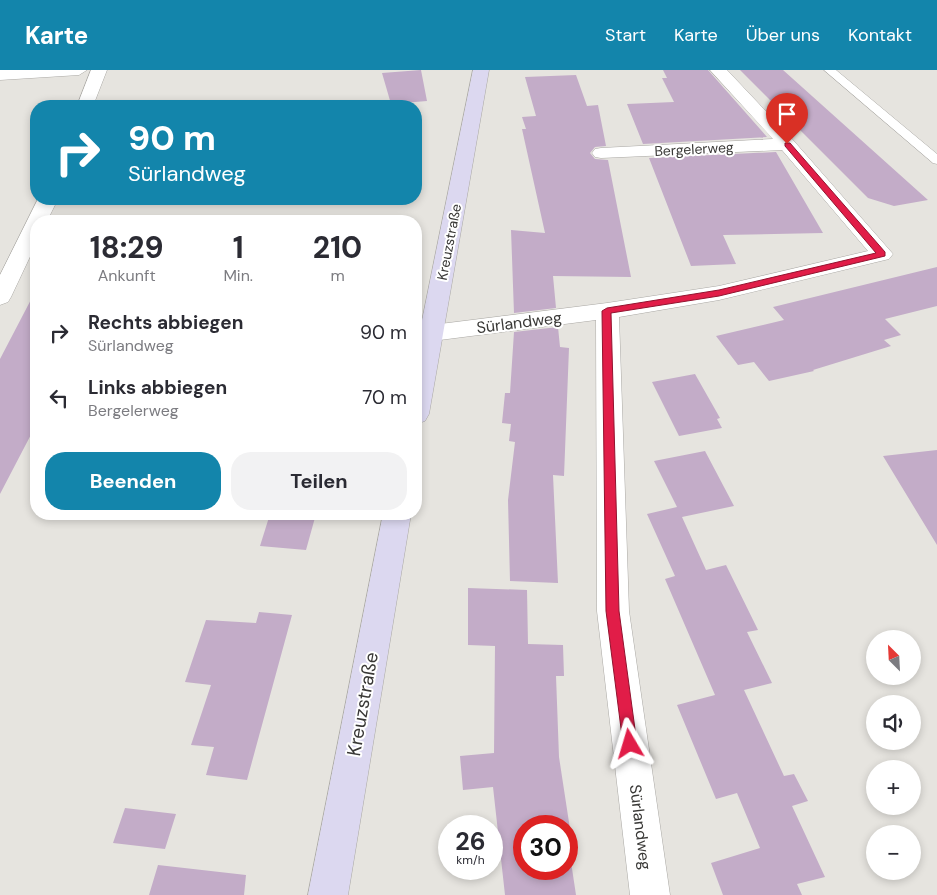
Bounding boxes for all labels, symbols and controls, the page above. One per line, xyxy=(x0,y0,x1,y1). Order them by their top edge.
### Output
text: Karte xyxy=(25,20,88,51)
text: Start xyxy=(605,23,646,47)
text: Karte xyxy=(674,23,718,47)
text: Über uns xyxy=(746,23,820,47)
text: Kontakt xyxy=(848,23,912,47)
pin xyxy=(766,93,808,144)
icon: arrive xyxy=(773,100,801,128)
text: 90 m xyxy=(128,115,216,161)
icon: right xyxy=(45,120,110,185)
street label: Bergelerweg xyxy=(654,138,734,160)
text: Sürlandweg xyxy=(128,159,246,188)
street label: Kreuzstraße xyxy=(433,202,465,282)
text: 18:29 xyxy=(90,228,164,267)
text: 1 xyxy=(233,228,244,267)
text: 210 xyxy=(313,228,362,267)
text: Ankunft xyxy=(98,265,156,286)
text: Min. xyxy=(223,265,253,286)
text: m xyxy=(330,265,345,286)
street label: Sürlandweg xyxy=(475,307,563,338)
text: Rechts abbiegen xyxy=(88,310,243,335)
icon: right xyxy=(45,319,73,347)
text: 90 m xyxy=(360,320,407,345)
text: Sürlandweg xyxy=(88,335,174,356)
text: Links abbiegen xyxy=(88,375,227,400)
icon: left xyxy=(45,384,73,412)
text: 70 m xyxy=(362,385,407,410)
text: Bergelerweg xyxy=(88,400,179,421)
button: Beenden xyxy=(45,452,221,510)
button: Teilen xyxy=(231,452,407,510)
north arrow xyxy=(866,630,921,685)
map controls xyxy=(866,630,921,880)
street label: Kreuzstraße xyxy=(341,650,384,758)
button: sound xyxy=(866,695,921,750)
position arrow xyxy=(603,717,655,769)
button: + xyxy=(866,760,921,815)
street label: Sürlandweg xyxy=(625,783,656,871)
speed limit sign: 30 xyxy=(513,815,578,880)
text: 26 xyxy=(455,825,486,858)
button: − xyxy=(866,825,921,880)
text: km/h xyxy=(456,852,485,868)

